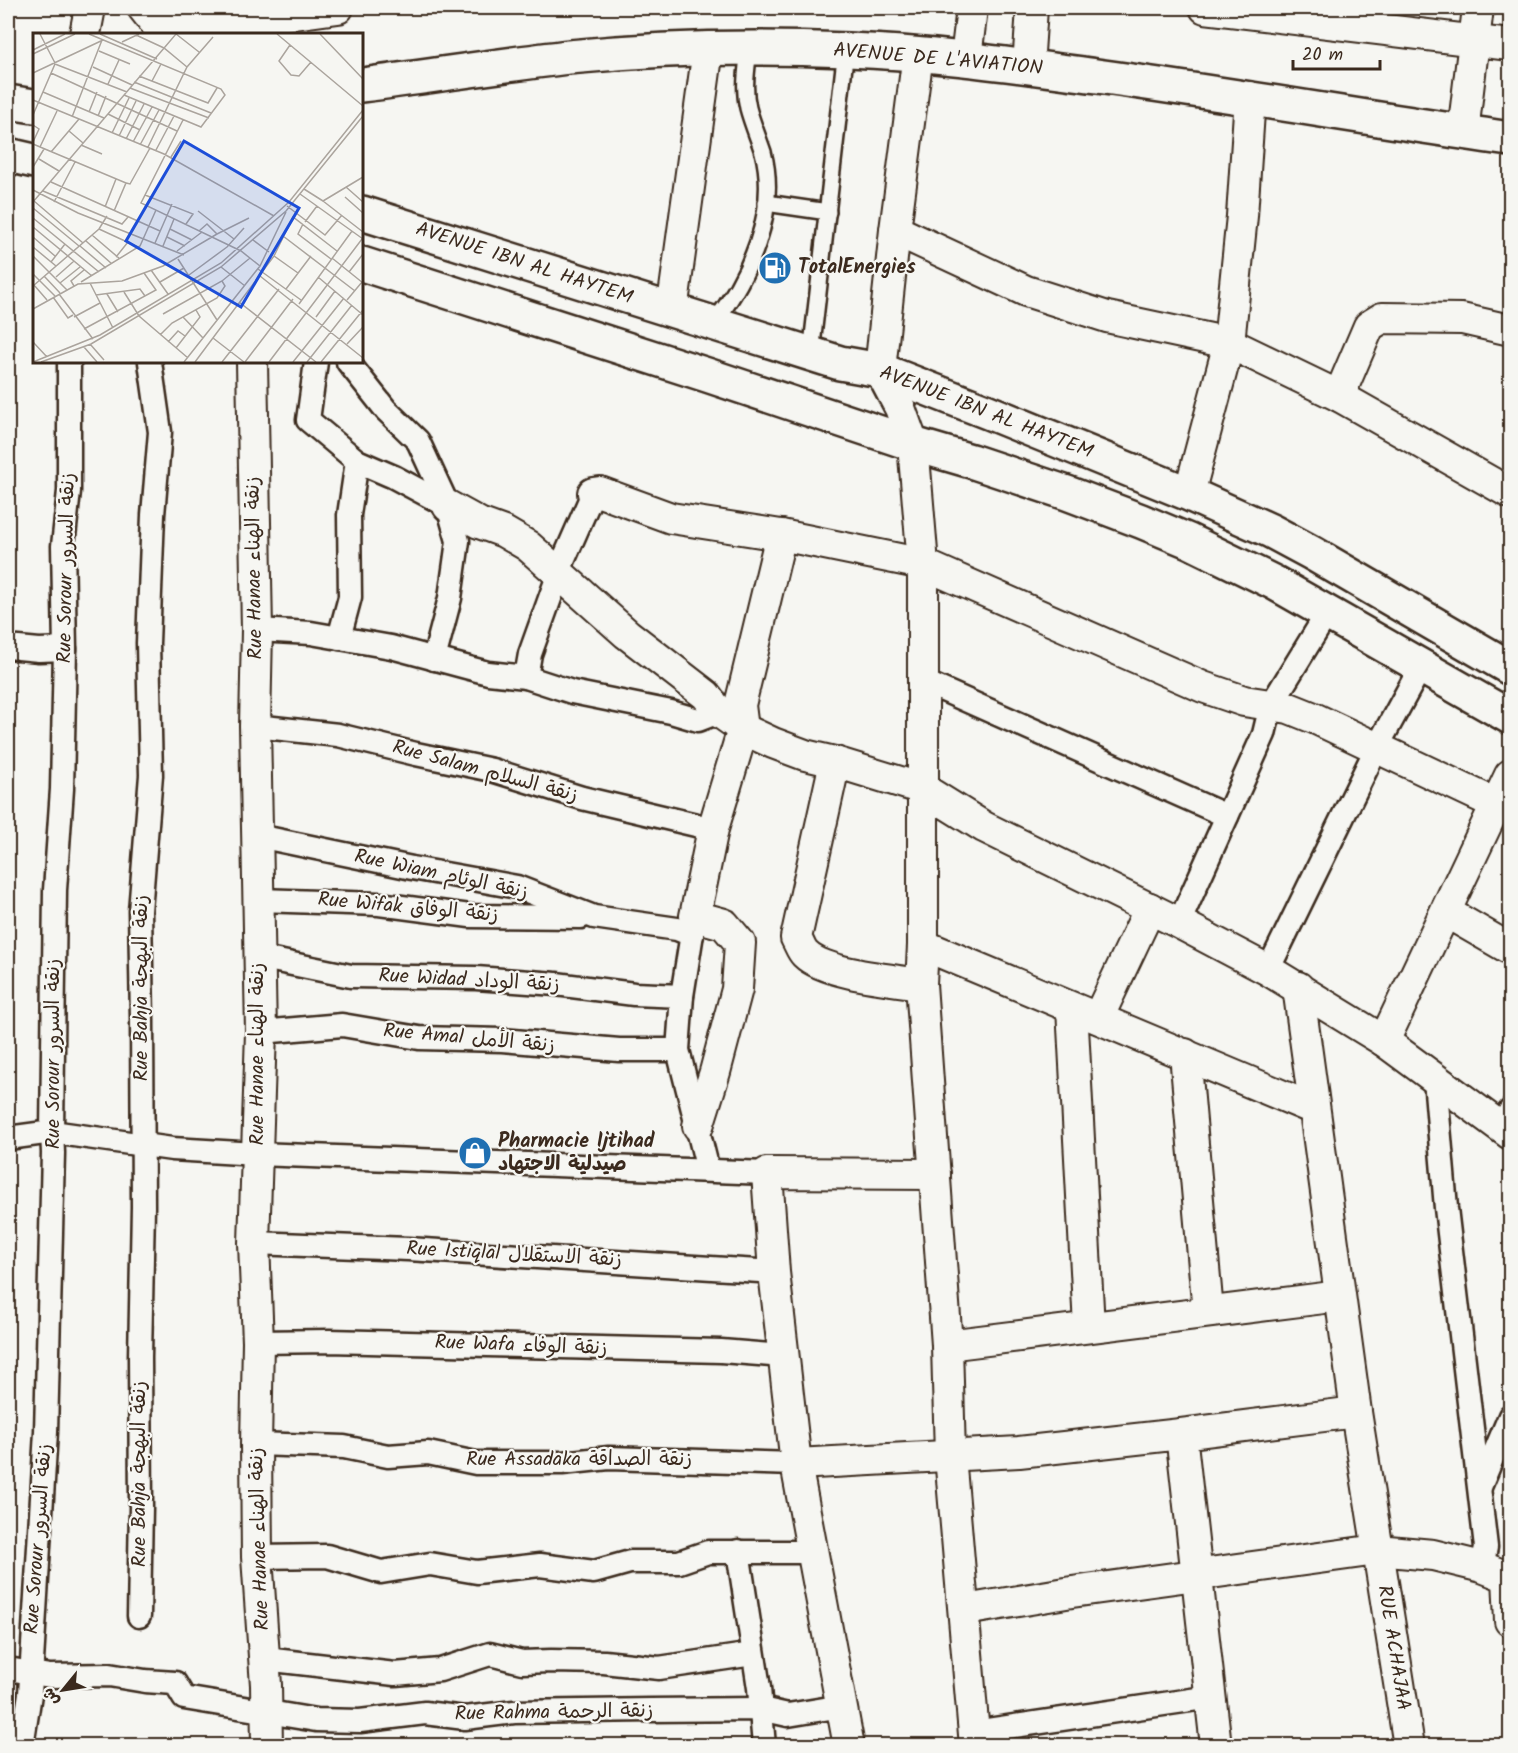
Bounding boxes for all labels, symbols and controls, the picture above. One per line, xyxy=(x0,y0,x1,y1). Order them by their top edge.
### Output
inset map xyxy=(33,33,363,363)
scale bar xyxy=(1293,33,1380,71)
street label: AVENUE DE L'AVIATION xyxy=(832,35,1044,85)
text: 20 m xyxy=(1302,41,1343,70)
street label: AVENUE IBN AL HAYTEM xyxy=(411,214,637,314)
fuel station icon: TotalEnergies xyxy=(757,250,793,286)
place label: TotalEnergies xyxy=(798,252,916,284)
street label: AVENUE IBN AL HAYTEM xyxy=(875,357,1098,469)
street label: Rue Sorour زنقة السرور xyxy=(49,472,85,664)
street label: Rue Hanae زنقة الهناء xyxy=(237,476,273,660)
street label: Rue Salam زنقة السلام xyxy=(389,732,581,812)
street label: Rue Wiam زنقة الوئام xyxy=(351,841,531,909)
street label: Rue Wifak زنقة الوفاق xyxy=(316,884,500,932)
street label: Rue Bahja زنقة البهجة xyxy=(126,895,158,1081)
street label: Rue Sorour زنقة السرور xyxy=(38,959,70,1149)
street label: Rue Widad زنقة الوداد xyxy=(378,960,560,1002)
street label: Rue Hanae زنقة الهناء xyxy=(242,963,274,1145)
street label: Rue Amal زنقة الأمل xyxy=(382,1016,556,1062)
place label: Pharmacie Ijtihad صيدلية الاجتهاد xyxy=(498,1126,656,1181)
shop icon: Pharmacie Ijtihad صيدلية الاجتهاد xyxy=(457,1135,493,1171)
street label: Rue Istiqlal زنقة الاستقلال xyxy=(405,1233,623,1277)
street label: Rue Wafa زنقة الوفاء xyxy=(434,1327,608,1365)
street label: Rue Bahja زنقة البهجة xyxy=(124,1381,156,1567)
street label: Rue Sorour زنقة السرور xyxy=(16,1443,62,1635)
street label: Rue Assadaka زنقة الصداقة xyxy=(466,1444,692,1476)
street label: Rue Hanae زنقة الهناء xyxy=(241,1447,279,1631)
street label: RUE ACHAJAA xyxy=(1367,1583,1419,1713)
north arrow xyxy=(33,1660,93,1720)
text: ش xyxy=(36,1683,67,1711)
street label: Rue Rahma زنقة الرحمة xyxy=(454,1695,654,1731)

